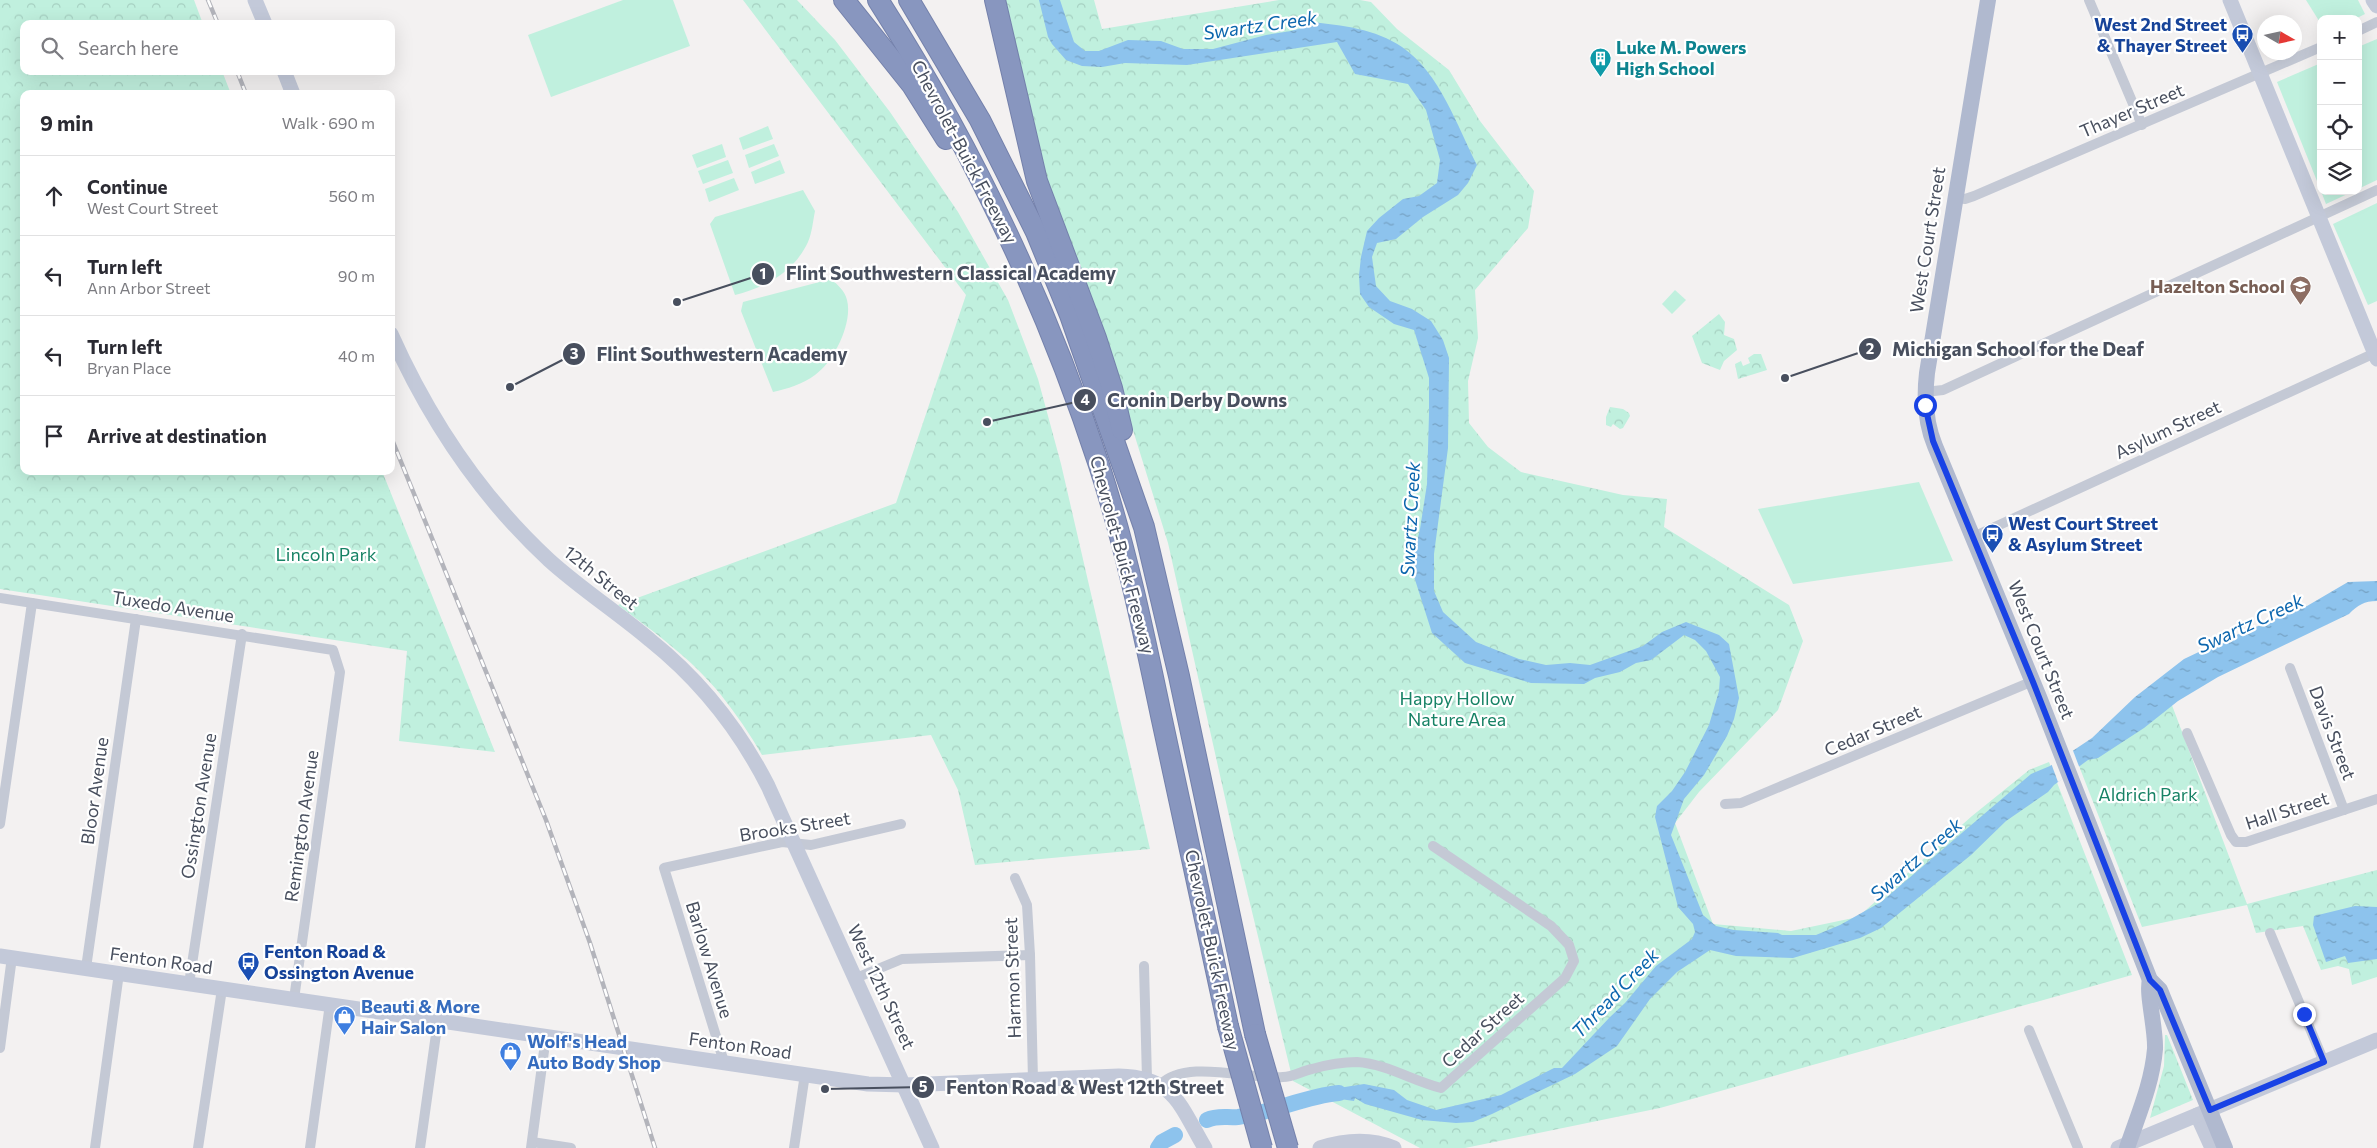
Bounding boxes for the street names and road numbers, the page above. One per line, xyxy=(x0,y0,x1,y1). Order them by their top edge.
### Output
street label: Chevrolet-Buick Freeway xyxy=(907,56,1023,247)
street label: Thayer Street xyxy=(2076,78,2187,142)
street label: West Court Street xyxy=(1905,165,1949,314)
street label: Asylum Street xyxy=(2111,395,2224,463)
street label: Chevrolet-Buick Freeway xyxy=(1086,453,1160,656)
street label: 12th Street xyxy=(560,540,643,614)
street label: West Court Street xyxy=(2004,577,2080,722)
street label: Tuxedo Avenue xyxy=(111,585,236,627)
street label: Davis Street xyxy=(2305,683,2361,783)
street label: Cedar Street xyxy=(1821,700,1924,760)
street label: Ossington Avenue xyxy=(176,731,220,880)
street label: Bloor Avenue xyxy=(76,736,112,846)
street label: Remington Avenue xyxy=(279,749,323,903)
street label: Hall Street xyxy=(2242,786,2331,834)
street label: Brooks Street xyxy=(738,806,852,846)
street label: Chevrolet-Buick Freeway xyxy=(1181,847,1245,1052)
street label: Barlow Avenue xyxy=(682,899,738,1021)
street label: Harmon Street xyxy=(999,917,1025,1039)
street label: West 12th Street xyxy=(843,921,920,1053)
street label: Fenton Road xyxy=(108,942,214,978)
street label: Cedar Street xyxy=(1437,987,1528,1072)
street label: Fenton Road xyxy=(687,1027,793,1063)

